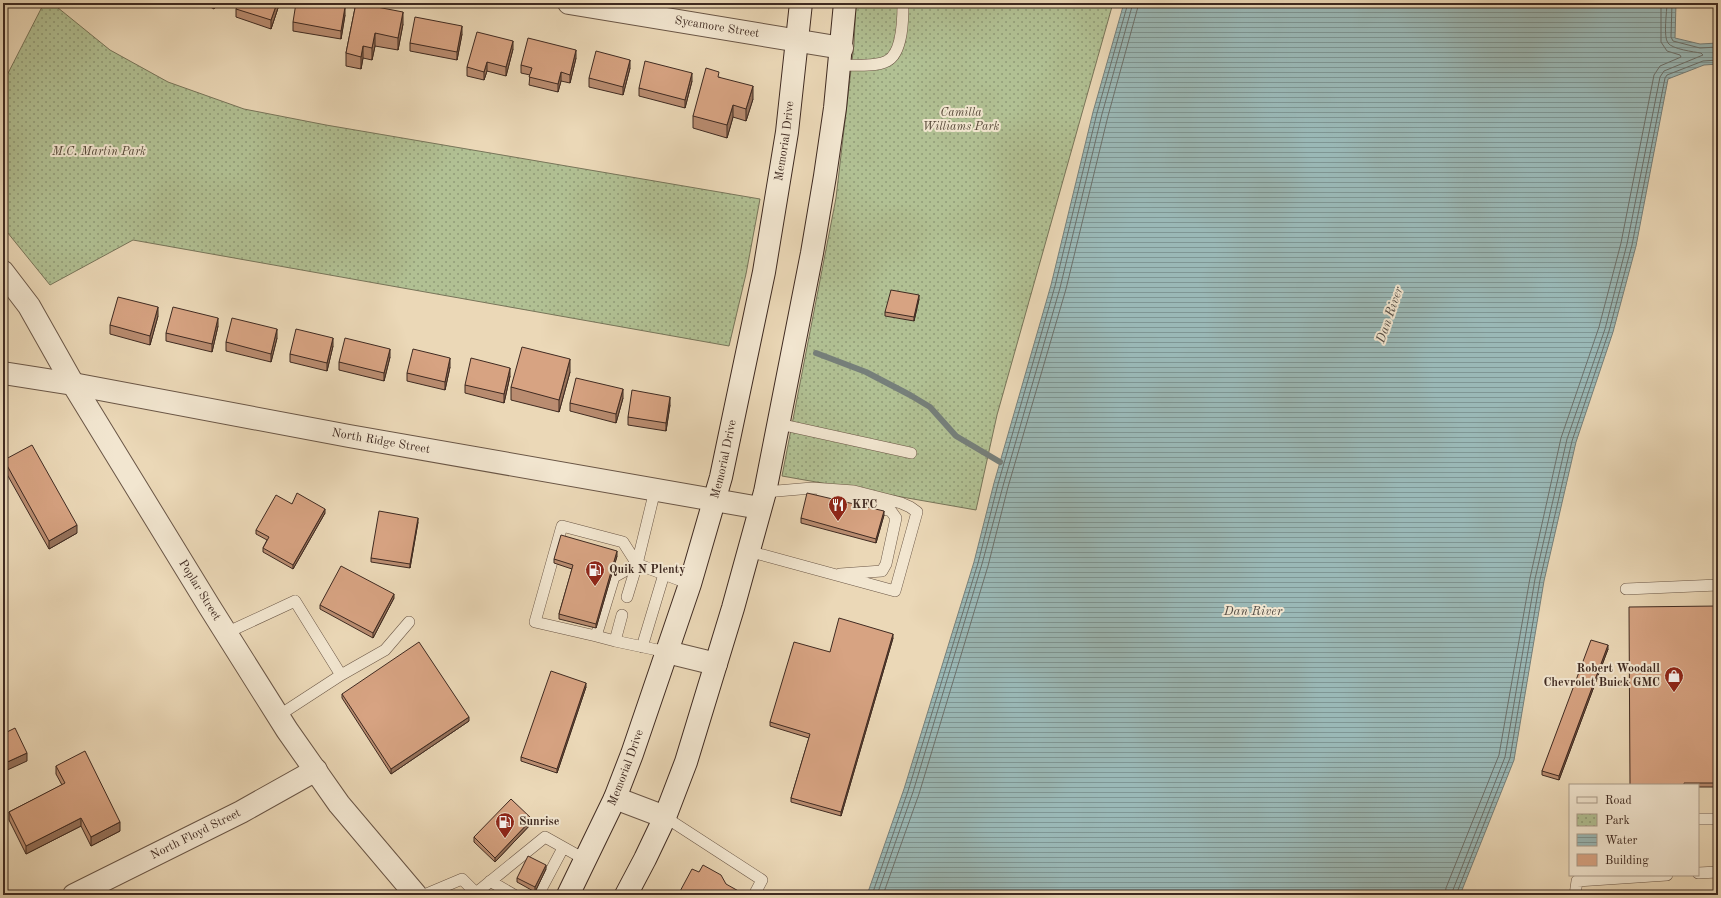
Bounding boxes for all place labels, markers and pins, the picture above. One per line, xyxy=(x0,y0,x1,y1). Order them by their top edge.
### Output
restaurant icon: KFC xyxy=(827,494,849,522)
place label: KFC xyxy=(852,499,877,511)
fuel station icon: Quik N Plenty xyxy=(584,559,606,587)
place label: Quik N Plenty xyxy=(609,564,685,576)
place label: Robert Woodall Chevrolet Buick GMC xyxy=(1543,663,1660,689)
shop icon: Robert Woodall Chevrolet Buick GMC xyxy=(1663,665,1685,693)
fuel station icon: Sunrise xyxy=(494,811,516,839)
place label: Sunrise xyxy=(519,816,560,828)

